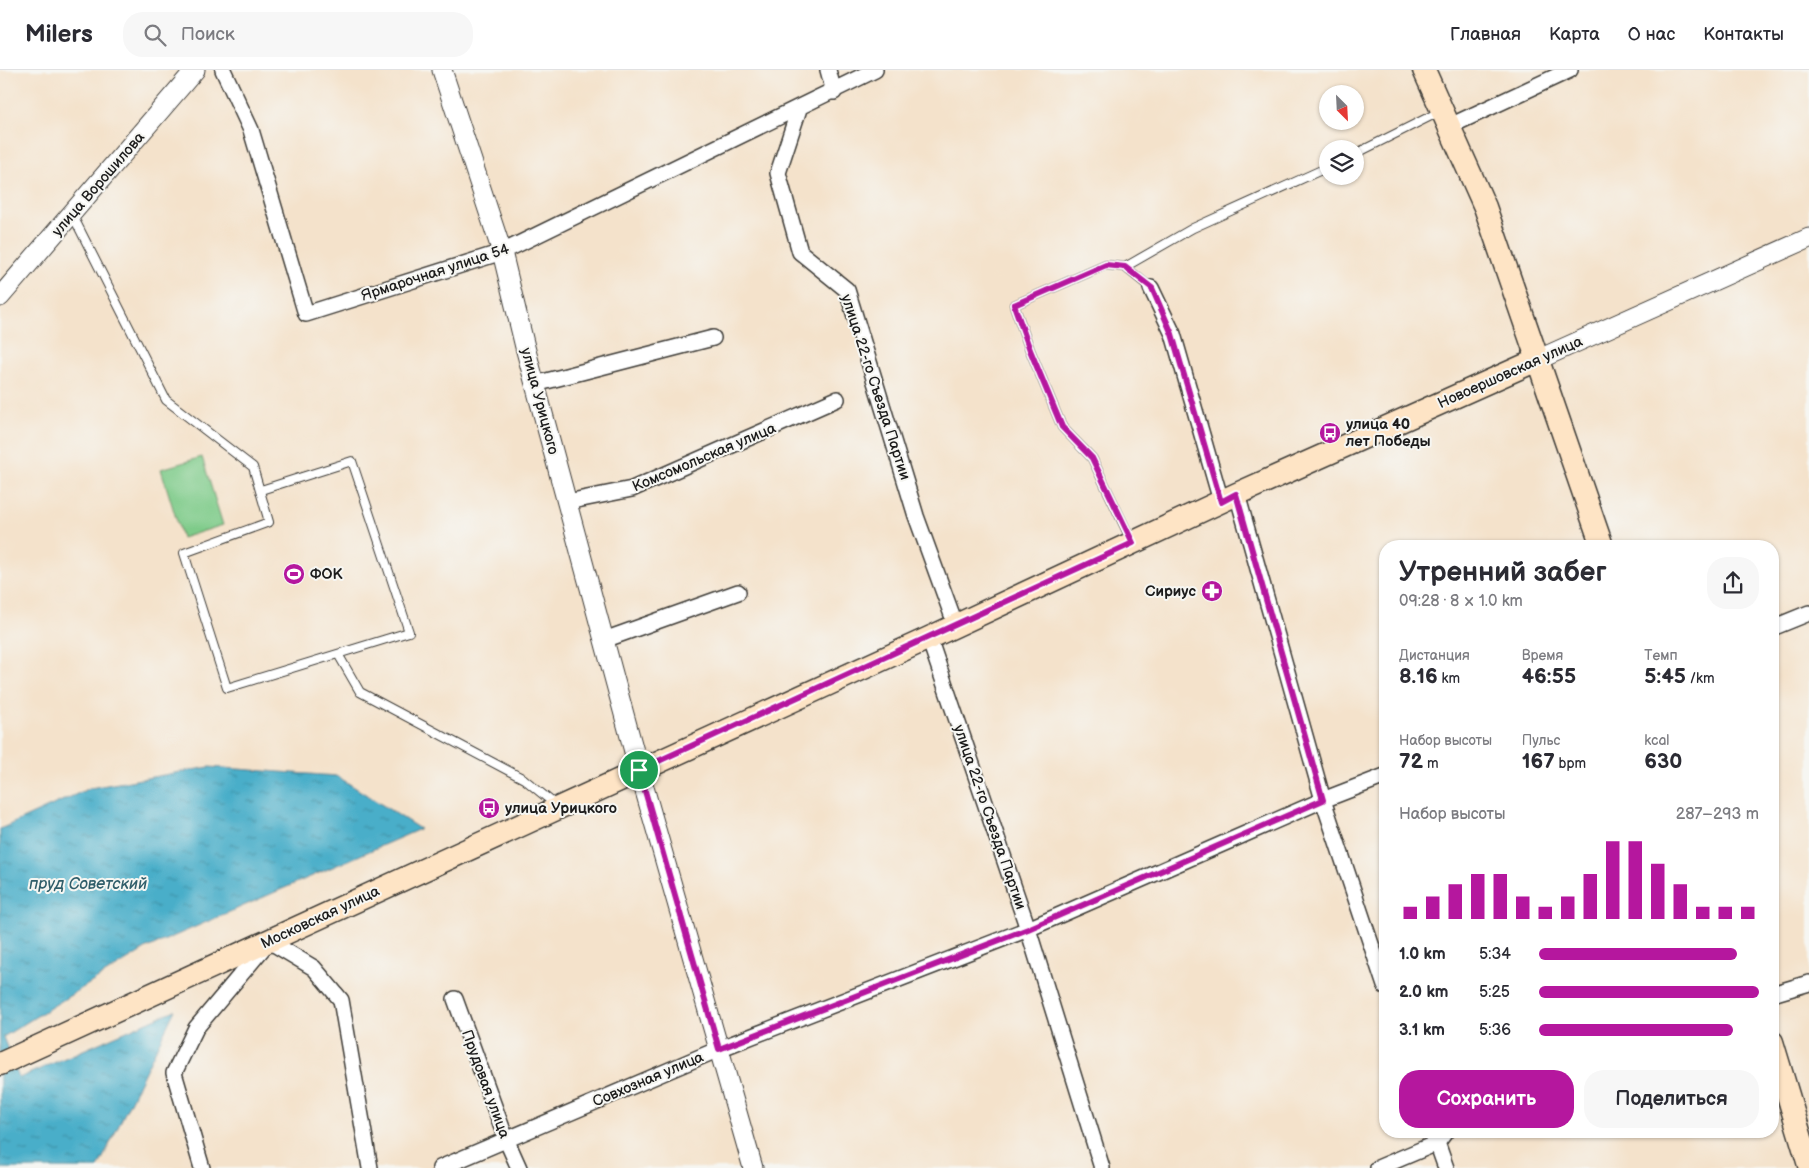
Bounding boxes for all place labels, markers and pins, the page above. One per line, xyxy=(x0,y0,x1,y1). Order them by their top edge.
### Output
place label: улица 40 лет Победы xyxy=(1345,415,1431,451)
bus stop icon: улица 40 лет Победы xyxy=(1318,421,1342,445)
sports icon: ФОК xyxy=(282,562,306,586)
place label: ФОК xyxy=(310,565,343,584)
pharmacy icon: Сириус xyxy=(1200,579,1224,603)
place label: Сириус xyxy=(1145,582,1196,601)
pin xyxy=(618,749,660,791)
bus stop icon: улица Урицкого xyxy=(477,796,501,820)
place label: улица Урицкого xyxy=(505,799,617,818)

